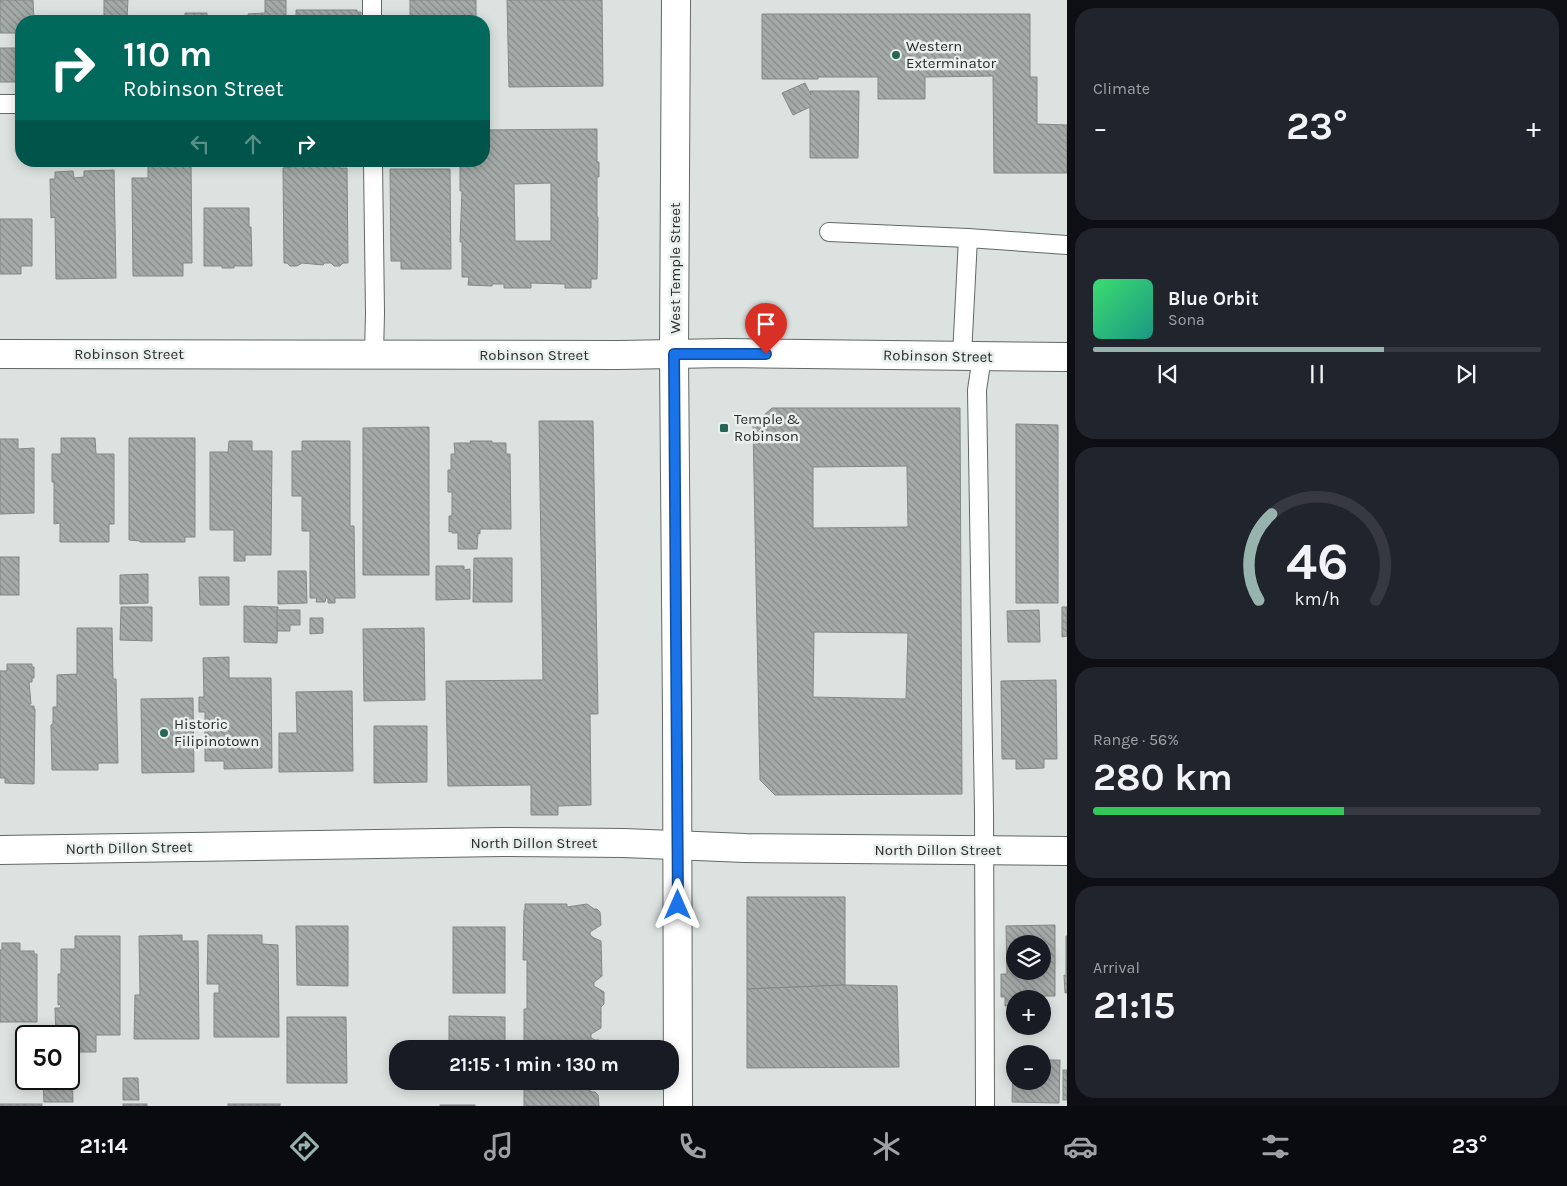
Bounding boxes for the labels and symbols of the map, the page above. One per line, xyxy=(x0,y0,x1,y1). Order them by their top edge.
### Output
place label: Western Exterminator xyxy=(906,37,997,72)
marker: Western Exterminator xyxy=(890,49,902,61)
street label: West Temple Street xyxy=(666,202,684,334)
pin xyxy=(745,303,787,354)
street label: Robinson Street xyxy=(74,345,184,363)
street label: Robinson Street xyxy=(479,346,589,364)
street label: Robinson Street xyxy=(883,346,993,366)
place label: Temple & Robinson xyxy=(734,410,800,445)
marker: Temple & Robinson xyxy=(718,422,730,434)
place label: Historic Filipinotown xyxy=(174,715,259,750)
marker: Historic Filipinotown xyxy=(158,727,170,739)
street label: North Dillon Street xyxy=(471,834,598,852)
street label: North Dillon Street xyxy=(65,838,193,858)
street label: North Dillon Street xyxy=(875,841,1002,859)
position arrow xyxy=(651,878,703,930)
speed limit sign: 50 xyxy=(15,1025,80,1090)

